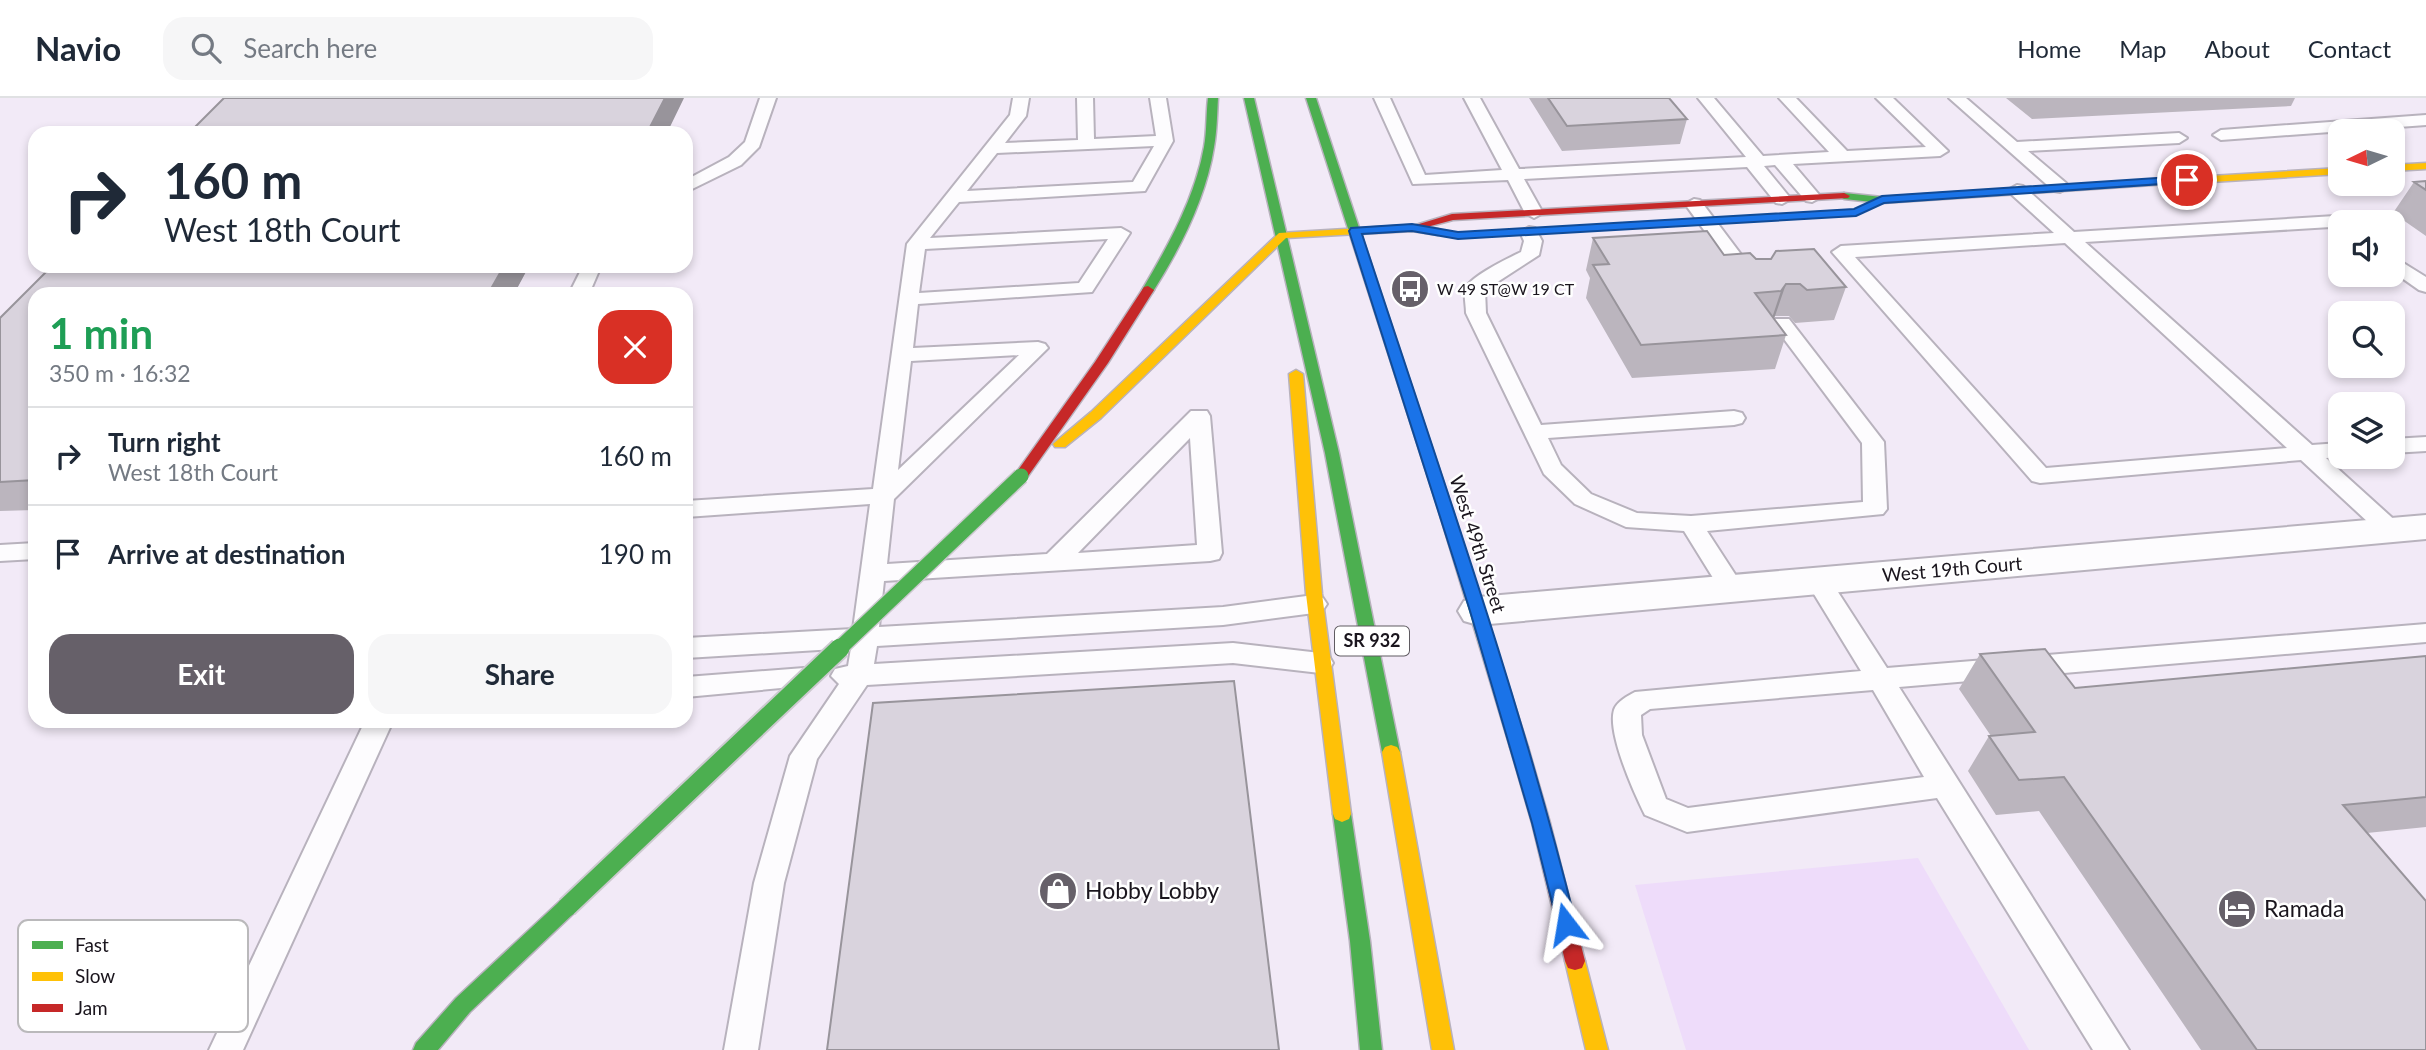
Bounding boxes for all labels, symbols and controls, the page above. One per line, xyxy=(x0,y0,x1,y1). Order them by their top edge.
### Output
search box xyxy=(163,17,653,80)
text: Navio xyxy=(35,28,121,68)
icon: search xyxy=(187,29,225,67)
text: Search here xyxy=(243,32,377,64)
text: Home xyxy=(2017,34,2081,63)
text: Map xyxy=(2119,34,2167,63)
text: About xyxy=(2205,34,2270,63)
text: Contact xyxy=(2308,34,2391,63)
north arrow xyxy=(2328,119,2404,196)
map controls xyxy=(2328,119,2405,469)
pin xyxy=(2157,150,2217,210)
text: 160 m xyxy=(164,151,302,209)
icon: right xyxy=(49,154,140,245)
icon: arrive xyxy=(2168,161,2206,199)
text: West 18th Court xyxy=(164,210,401,249)
button: sound xyxy=(2328,210,2405,287)
bus stop icon: W 49 ST@W 19 CT xyxy=(1389,268,1431,310)
place label: W 49 ST@W 19 CT xyxy=(1437,279,1575,298)
button: search xyxy=(2328,301,2405,378)
text: 1 min xyxy=(49,308,153,358)
button: close xyxy=(598,310,672,384)
text: 350 m · 16:32 xyxy=(49,359,191,387)
button: layers xyxy=(2328,392,2405,469)
text: Turn right xyxy=(108,426,221,458)
icon: right xyxy=(49,437,87,475)
text: 160 m xyxy=(599,440,672,472)
text: West 18th Court xyxy=(108,458,278,486)
street label: West 49th Street xyxy=(1445,472,1512,616)
icon: arrive xyxy=(49,535,87,573)
text: Arrive at destination xyxy=(108,538,345,570)
text: 190 m xyxy=(599,538,672,570)
street label: West 19th Court xyxy=(1881,551,2023,586)
road number: SR 932 xyxy=(1335,626,1409,656)
button: Exit xyxy=(49,634,354,714)
button: Share xyxy=(368,634,672,714)
shop icon: Hobby Lobby xyxy=(1037,870,1079,912)
place label: Hobby Lobby xyxy=(1085,876,1219,904)
position arrow xyxy=(1529,887,1603,961)
hotel icon: Ramada xyxy=(2216,888,2258,930)
place label: Ramada xyxy=(2264,894,2344,922)
legend xyxy=(18,920,248,1032)
text: Fast xyxy=(75,933,109,956)
text: Slow xyxy=(75,964,115,987)
text: Jam xyxy=(75,996,108,1019)

